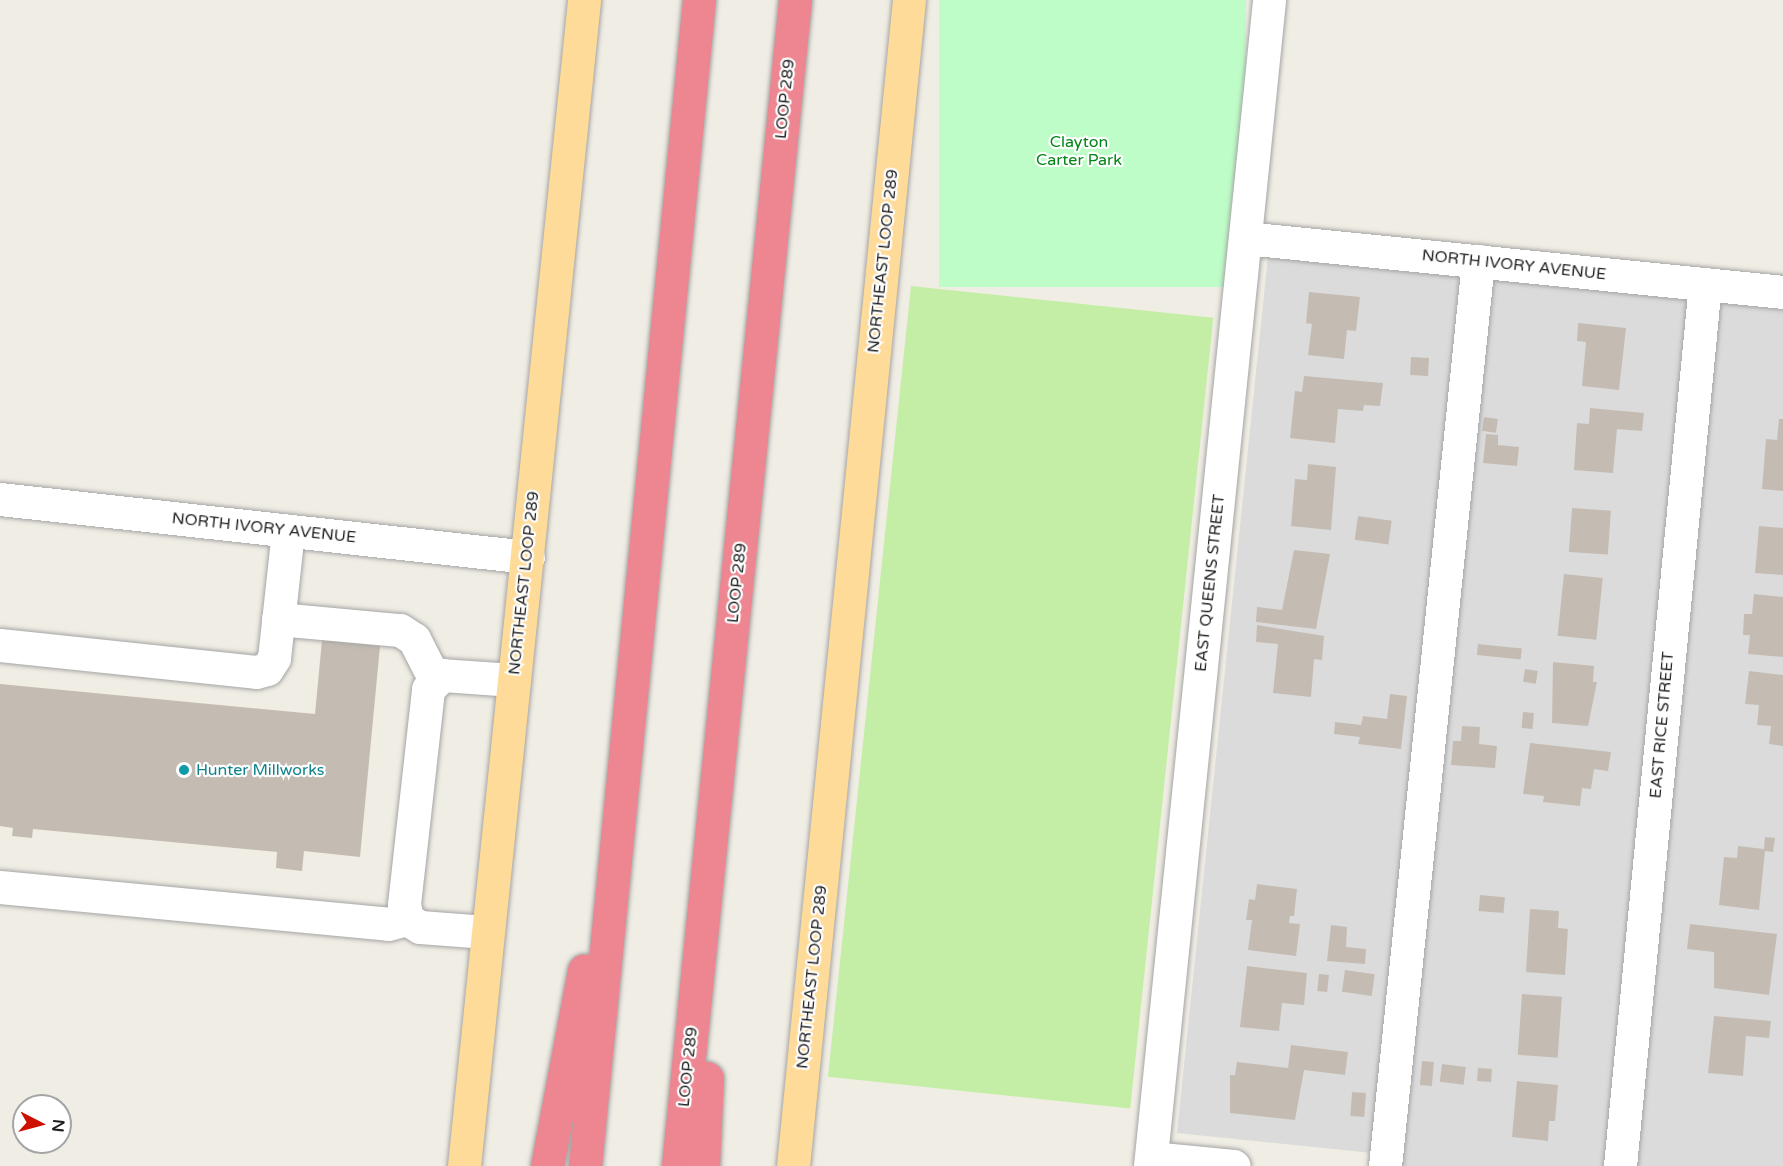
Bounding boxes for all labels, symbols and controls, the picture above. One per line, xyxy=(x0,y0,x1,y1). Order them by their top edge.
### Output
street label: LOOP 289 xyxy=(771,58,799,140)
park label: Clayton Carter Park xyxy=(1036,132,1122,170)
street label: NORTHEAST LOOP 289 xyxy=(864,168,902,354)
street label: NORTH IVORY AVENUE xyxy=(1421,246,1607,284)
street label: NORTHEAST LOOP 289 xyxy=(505,490,543,676)
street label: EAST QUEENS STREET xyxy=(1191,493,1229,673)
street label: NORTH IVORY AVENUE xyxy=(171,509,357,547)
street label: LOOP 289 xyxy=(723,542,751,624)
street label: EAST RICE STREET xyxy=(1646,651,1678,799)
place label: Hunter Millworks xyxy=(196,760,324,780)
marker: Hunter Millworks xyxy=(177,763,191,777)
street label: NORTHEAST LOOP 289 xyxy=(793,884,831,1070)
street label: LOOP 289 xyxy=(674,1026,702,1108)
north arrow xyxy=(12,1094,72,1154)
text: N xyxy=(47,1118,69,1133)

